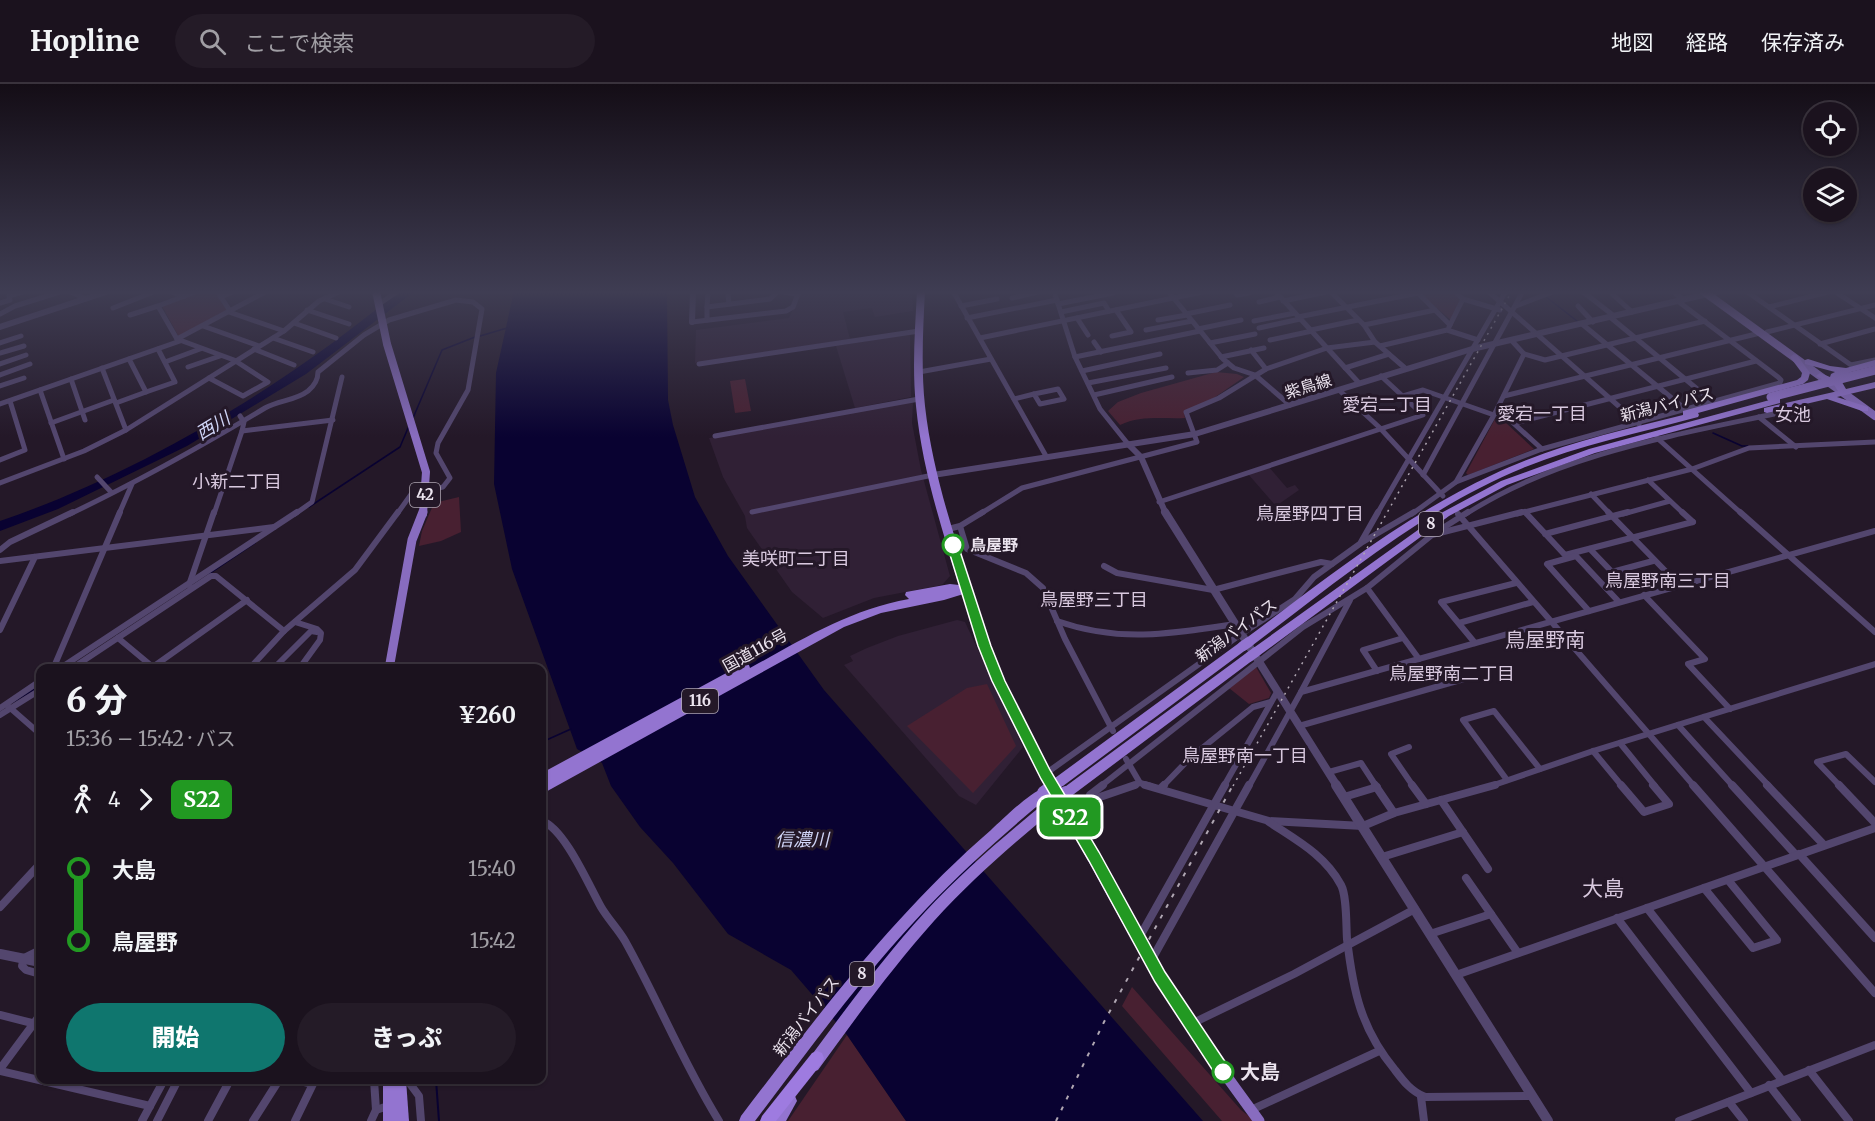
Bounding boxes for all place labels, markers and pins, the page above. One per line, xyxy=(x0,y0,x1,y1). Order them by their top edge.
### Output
marker: 鳥屋野 xyxy=(942,534,964,556)
place label: 鳥屋野 xyxy=(970,535,1018,555)
place label: 大島 xyxy=(1240,1059,1280,1084)
marker: 大島 xyxy=(1212,1061,1234,1083)

